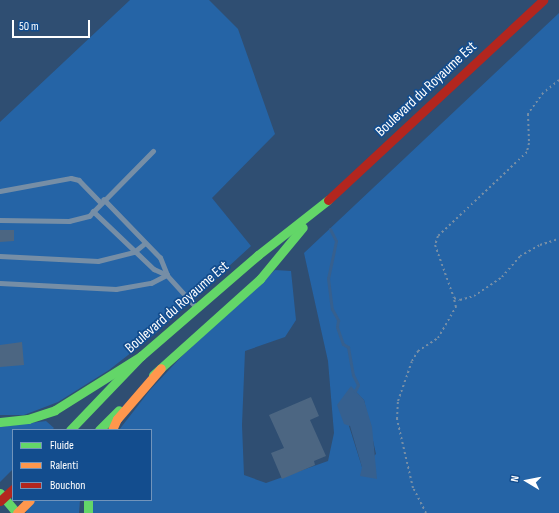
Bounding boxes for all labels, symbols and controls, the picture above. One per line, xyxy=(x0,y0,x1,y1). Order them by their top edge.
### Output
scale bar xyxy=(14,12,92,38)
text: 50 m xyxy=(19,19,39,34)
street label: Boulevard du Royaume Est xyxy=(372,38,480,140)
street label: Boulevard du Royaume Est xyxy=(121,257,233,357)
legend xyxy=(12,429,152,501)
text: Fluide xyxy=(50,438,74,453)
text: Ralenti xyxy=(50,458,78,473)
north arrow xyxy=(507,461,547,501)
text: N xyxy=(508,475,522,483)
text: Bouchon xyxy=(50,478,85,493)

